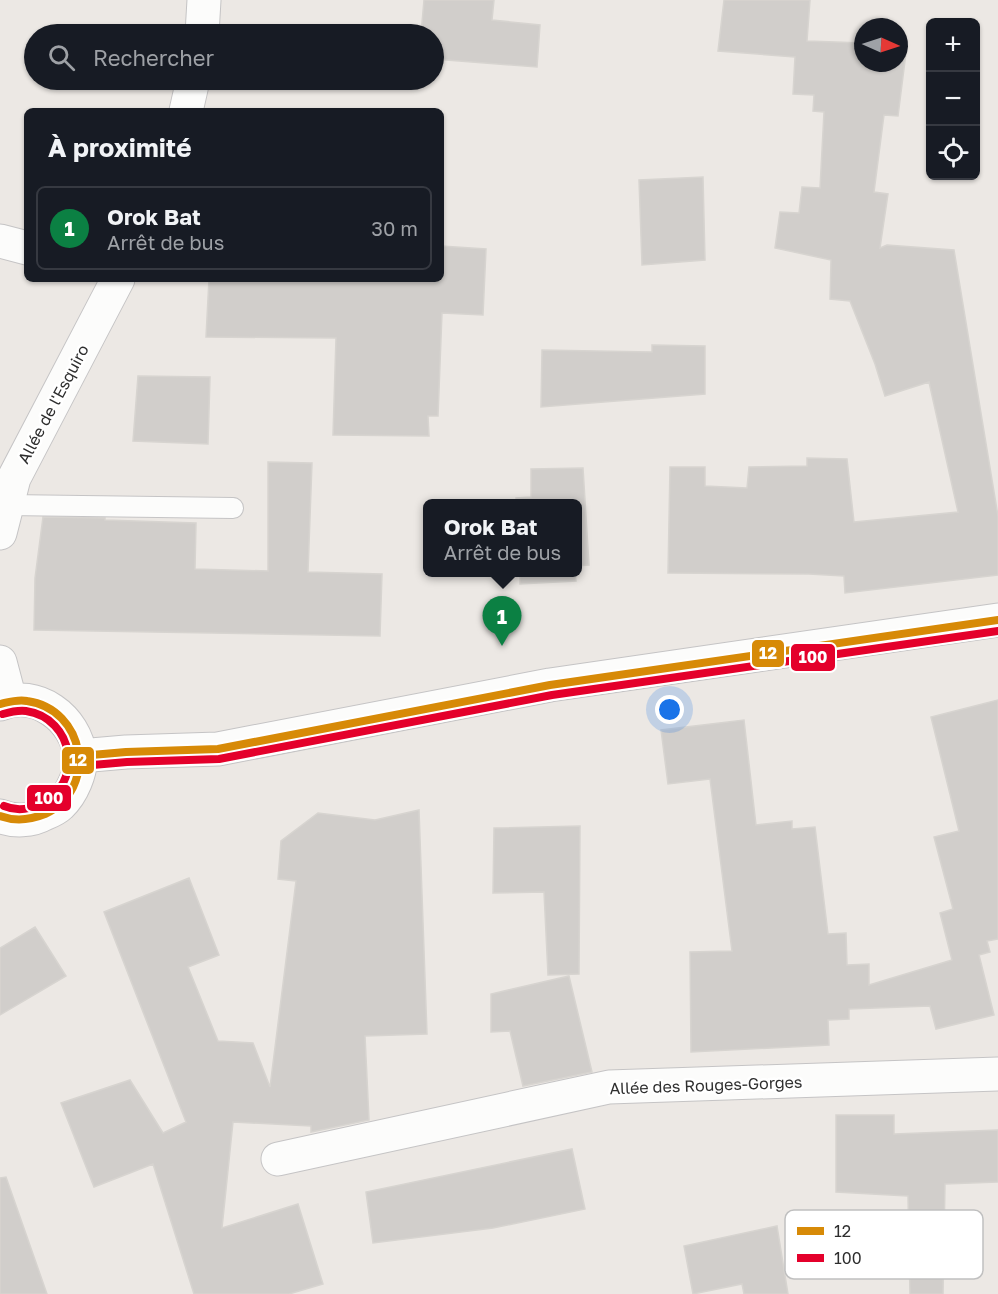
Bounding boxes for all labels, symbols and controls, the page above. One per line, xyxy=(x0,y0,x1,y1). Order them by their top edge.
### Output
north arrow xyxy=(854,18,908,72)
map controls xyxy=(926,18,980,180)
button: + xyxy=(926,18,980,72)
search box xyxy=(24,24,444,90)
icon: search xyxy=(45,41,78,74)
text: Rechercher xyxy=(93,44,214,71)
button: − xyxy=(926,72,980,126)
button: locate xyxy=(926,126,980,180)
text: À proximité xyxy=(48,132,192,163)
text: Orok Bat xyxy=(107,203,201,230)
text: 1 xyxy=(64,216,75,240)
text: 30 m xyxy=(371,216,418,240)
text: Arrêt de bus xyxy=(107,230,224,254)
street label: Allée de l'Esquiro xyxy=(13,341,93,467)
popup xyxy=(423,499,582,577)
text: Orok Bat xyxy=(444,513,538,540)
text: Arrêt de bus xyxy=(444,540,561,564)
pin: 1 xyxy=(482,596,522,646)
line badge: 12 xyxy=(751,639,785,668)
text: 12 xyxy=(759,643,777,663)
line badge: 100 xyxy=(790,643,836,672)
text: 100 xyxy=(798,647,828,667)
your location xyxy=(655,695,684,724)
line badge: 12 xyxy=(61,746,95,775)
text: 12 xyxy=(69,750,87,770)
line badge: 100 xyxy=(26,784,72,812)
text: 100 xyxy=(34,788,64,808)
street label: Allée des Rouges-Gorges xyxy=(609,1072,803,1098)
legend xyxy=(785,1210,983,1279)
text: 12 xyxy=(834,1221,851,1241)
text: 100 xyxy=(834,1248,862,1268)

